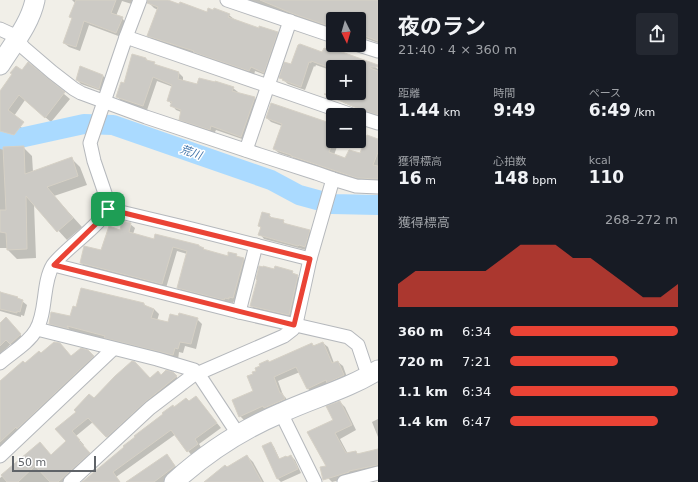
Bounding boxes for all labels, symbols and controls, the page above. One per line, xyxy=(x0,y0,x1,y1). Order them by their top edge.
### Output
north arrow xyxy=(326,12,366,52)
map controls xyxy=(326,12,366,148)
button: share xyxy=(636,13,678,55)
text: 夜のラン xyxy=(398,14,486,39)
text: 21:40 · 4 × 360 m xyxy=(398,42,517,57)
button: + xyxy=(326,60,366,100)
text: 距離 xyxy=(398,87,420,100)
text: 時間 xyxy=(493,87,515,100)
text: ペース xyxy=(589,87,621,100)
text: 1.44 xyxy=(398,100,440,120)
text: 9:49 xyxy=(493,100,536,120)
text: 6:49 xyxy=(589,100,631,120)
text: km xyxy=(440,106,461,119)
text: /km xyxy=(631,106,655,119)
button: − xyxy=(326,108,366,148)
water label: 荒川 xyxy=(178,143,204,163)
text: kcal xyxy=(589,154,611,167)
text: 獲得標高 xyxy=(398,155,442,168)
text: 心拍数 xyxy=(493,155,526,168)
text: 110 xyxy=(589,167,624,187)
text: 16 xyxy=(398,168,422,188)
text: 148 xyxy=(493,168,529,188)
text: m xyxy=(422,174,436,187)
text: bpm xyxy=(529,174,557,187)
pin xyxy=(91,192,125,226)
icon: arrive xyxy=(97,198,119,220)
text: 268–272 m xyxy=(605,212,678,227)
text: 獲得標高 xyxy=(398,215,450,230)
text: 360 m xyxy=(398,324,443,339)
text: 6:34 xyxy=(462,324,491,339)
text: 720 m xyxy=(398,354,443,369)
text: 7:21 xyxy=(462,354,491,369)
text: 1.1 km xyxy=(398,384,448,399)
text: 6:34 xyxy=(462,384,491,399)
text: 1.4 km xyxy=(398,414,448,429)
text: 6:47 xyxy=(462,414,491,429)
scale bar xyxy=(12,454,96,473)
text: 50 m xyxy=(18,456,46,469)

